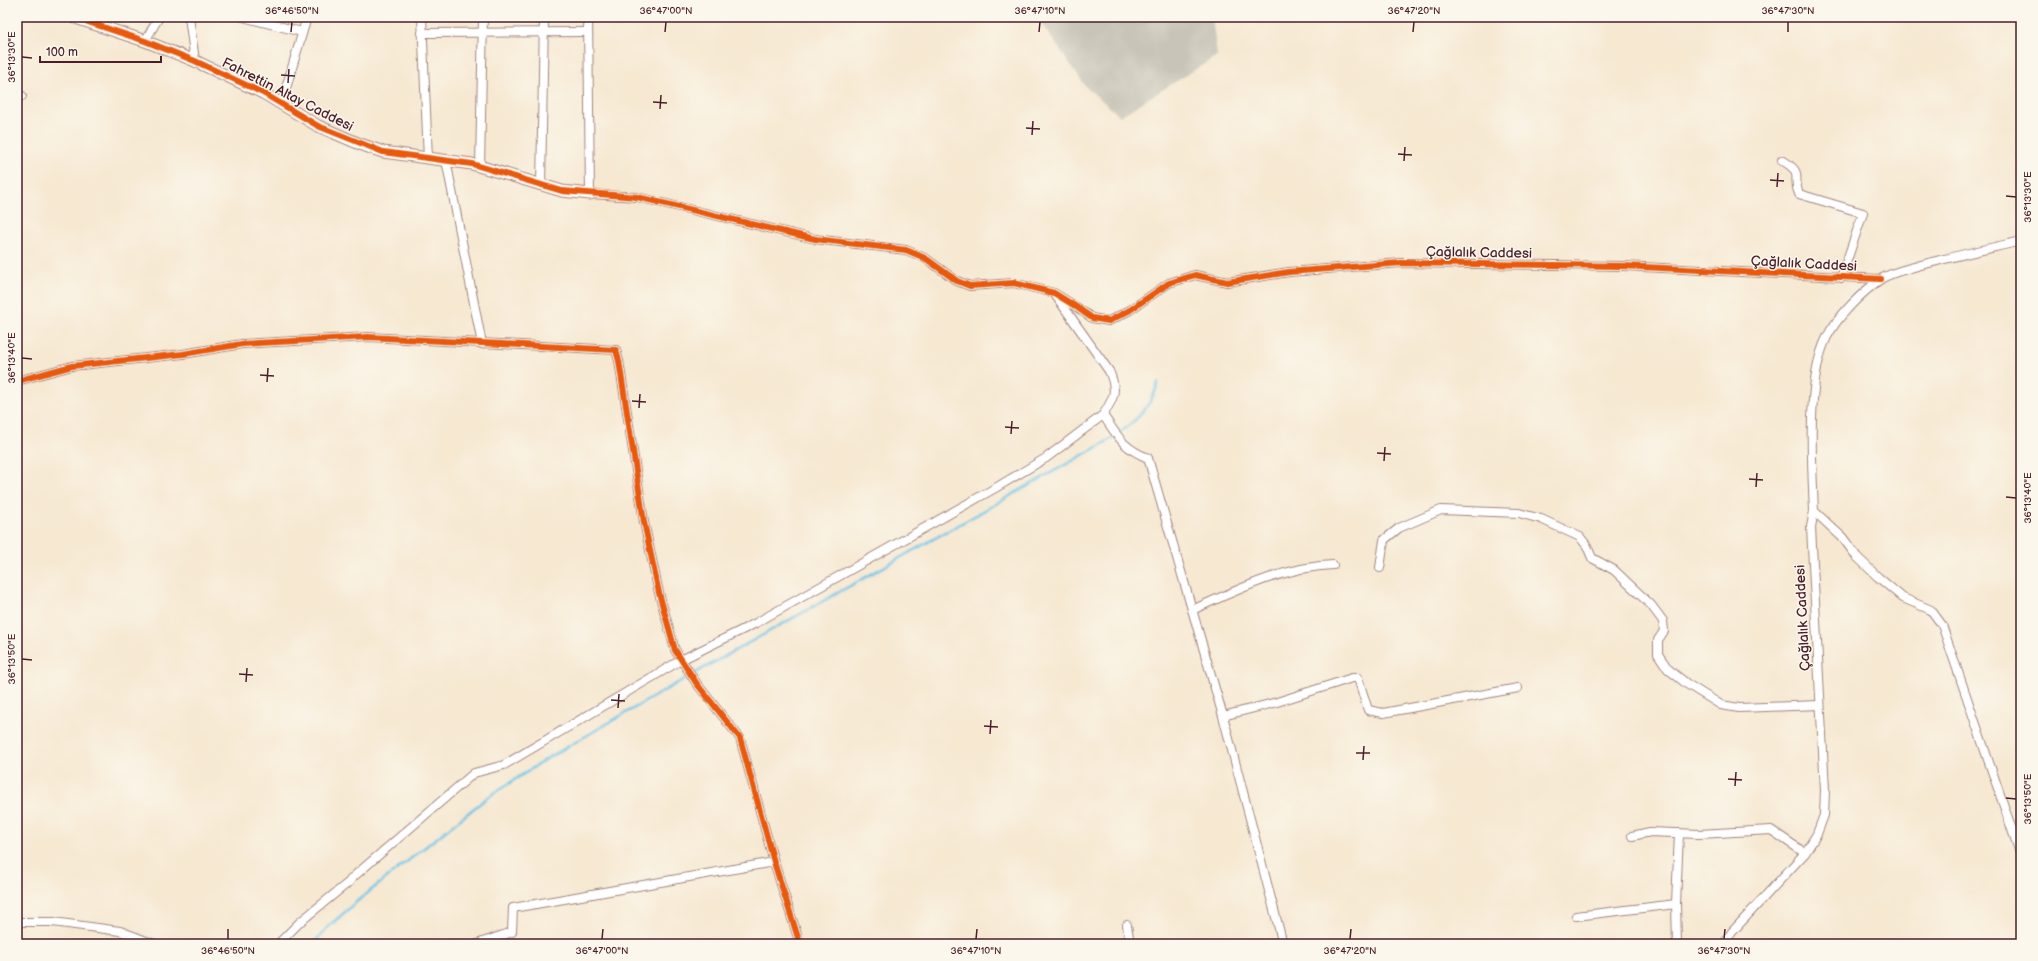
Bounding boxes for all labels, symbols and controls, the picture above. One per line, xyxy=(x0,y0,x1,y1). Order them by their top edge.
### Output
text: 36°46'50"N xyxy=(265,5,319,17)
text: 36°47'00"N xyxy=(640,5,692,17)
text: 36°47'10"N xyxy=(1015,5,1065,17)
text: 36°47'20"N xyxy=(1388,5,1440,17)
text: 36°47'30"N xyxy=(1761,5,1815,17)
text: 36°13'30"E xyxy=(6,31,18,83)
scale bar xyxy=(40,38,161,64)
text: 100 m xyxy=(46,45,78,60)
street label: Fahrettin Altay Caddesi xyxy=(219,54,356,135)
text: 36°13'30"E xyxy=(2022,171,2034,223)
street label: Çağlalık Caddesi xyxy=(1426,243,1532,262)
street label: Çağlalık Caddesi xyxy=(1750,252,1858,275)
text: 36°13'40"E xyxy=(6,332,18,384)
text: 36°13'40"E xyxy=(2022,472,2034,524)
street label: Çağlalık Caddesi xyxy=(1791,564,1814,672)
text: 36°13'50"E xyxy=(6,633,18,684)
text: 36°13'50"E xyxy=(2022,773,2034,824)
text: 36°46'50"N xyxy=(201,945,255,957)
text: 36°47'00"N xyxy=(576,945,628,957)
text: 36°47'10"N xyxy=(951,945,1001,957)
text: 36°47'20"N xyxy=(1324,945,1376,957)
text: 36°47'30"N xyxy=(1697,945,1751,957)

